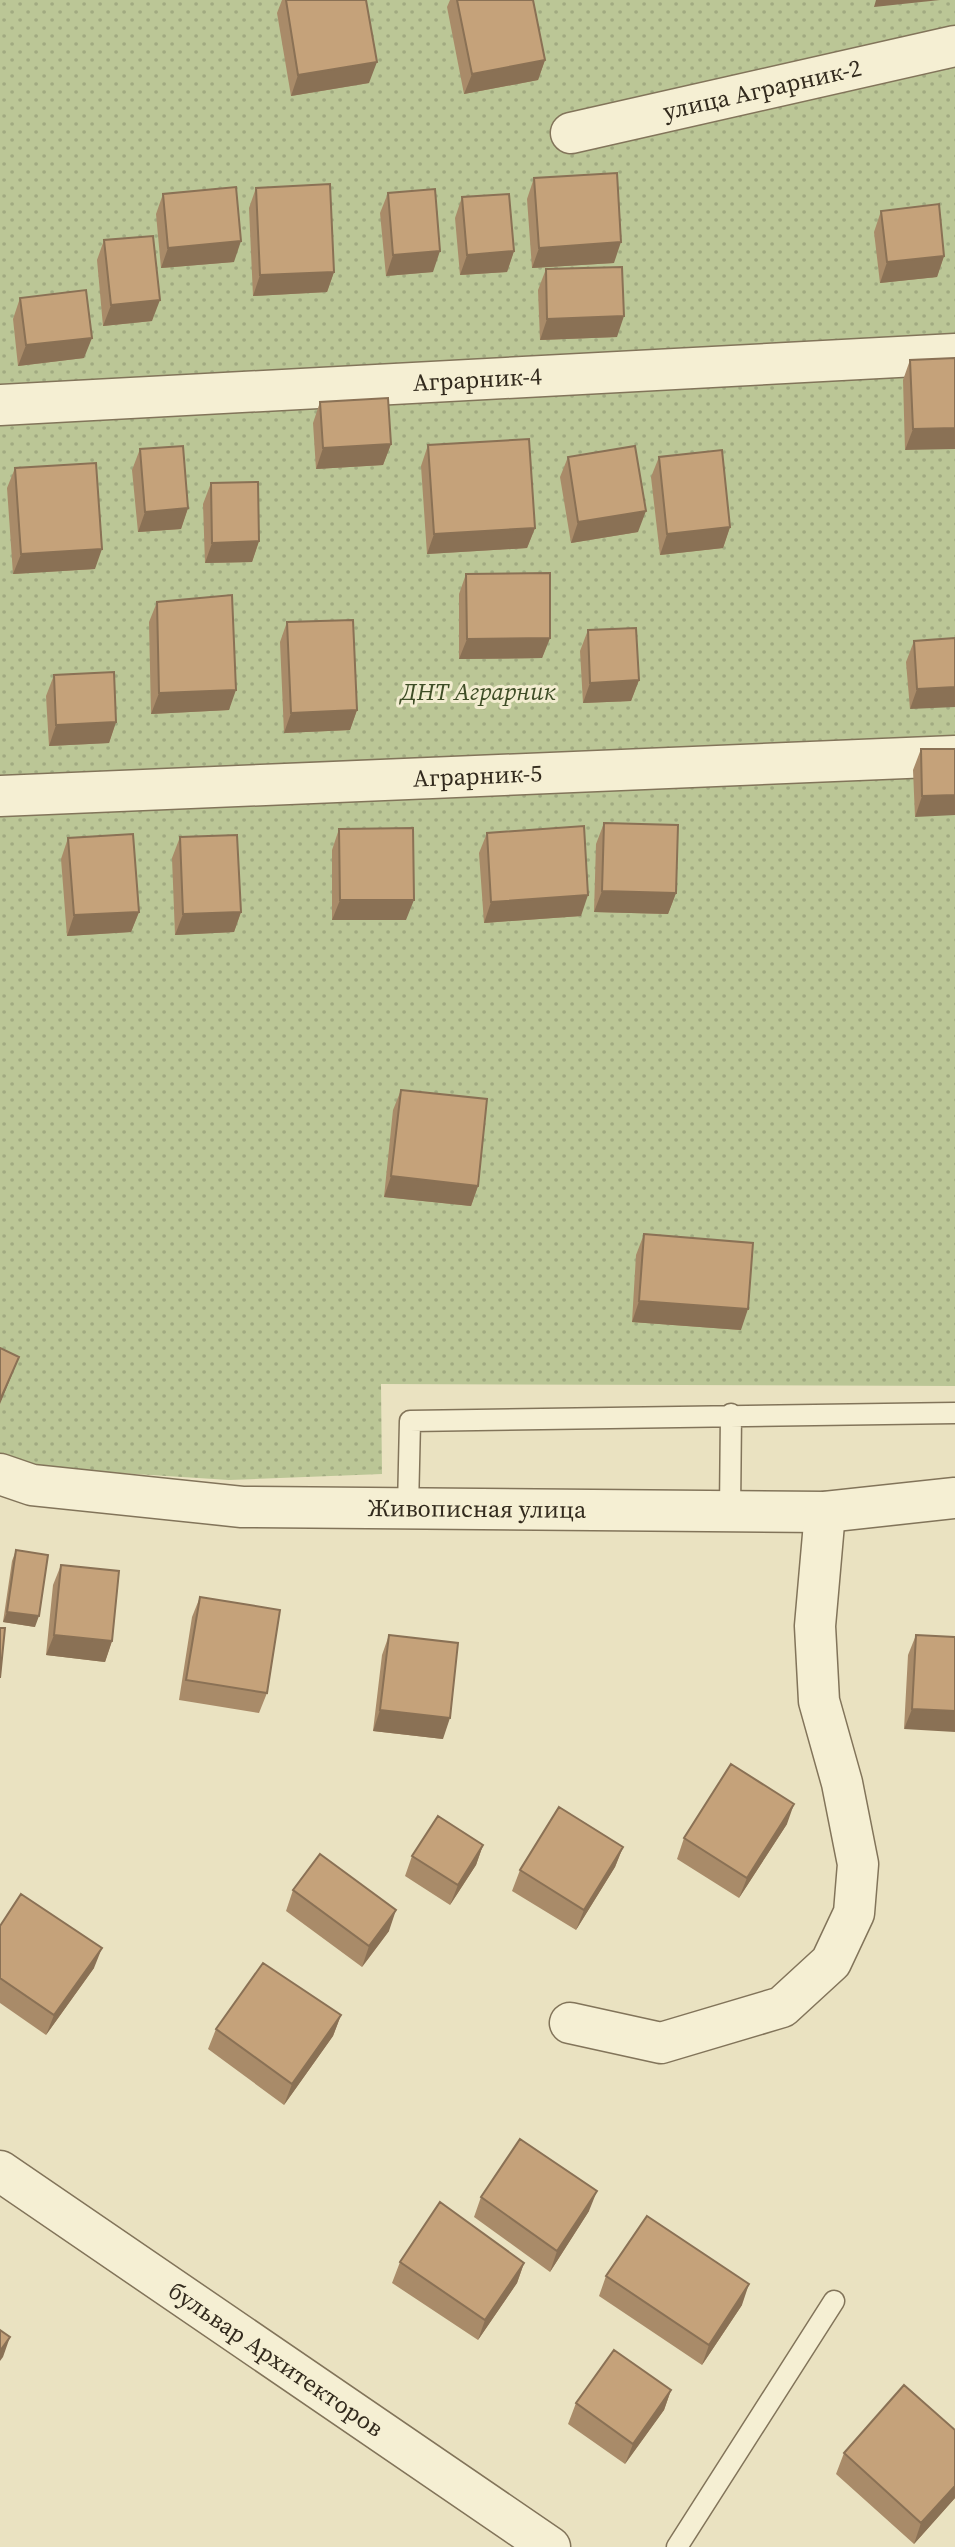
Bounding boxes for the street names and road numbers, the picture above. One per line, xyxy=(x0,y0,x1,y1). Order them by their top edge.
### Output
street label: улица Аграрник-2 xyxy=(660,51,864,128)
street label: Аграрник-4 xyxy=(412,359,543,399)
street label: Аграрник-5 xyxy=(412,756,543,795)
street label: Живописная улица xyxy=(368,1491,587,1526)
street label: бульвар Архитекторов xyxy=(162,2274,390,2444)

